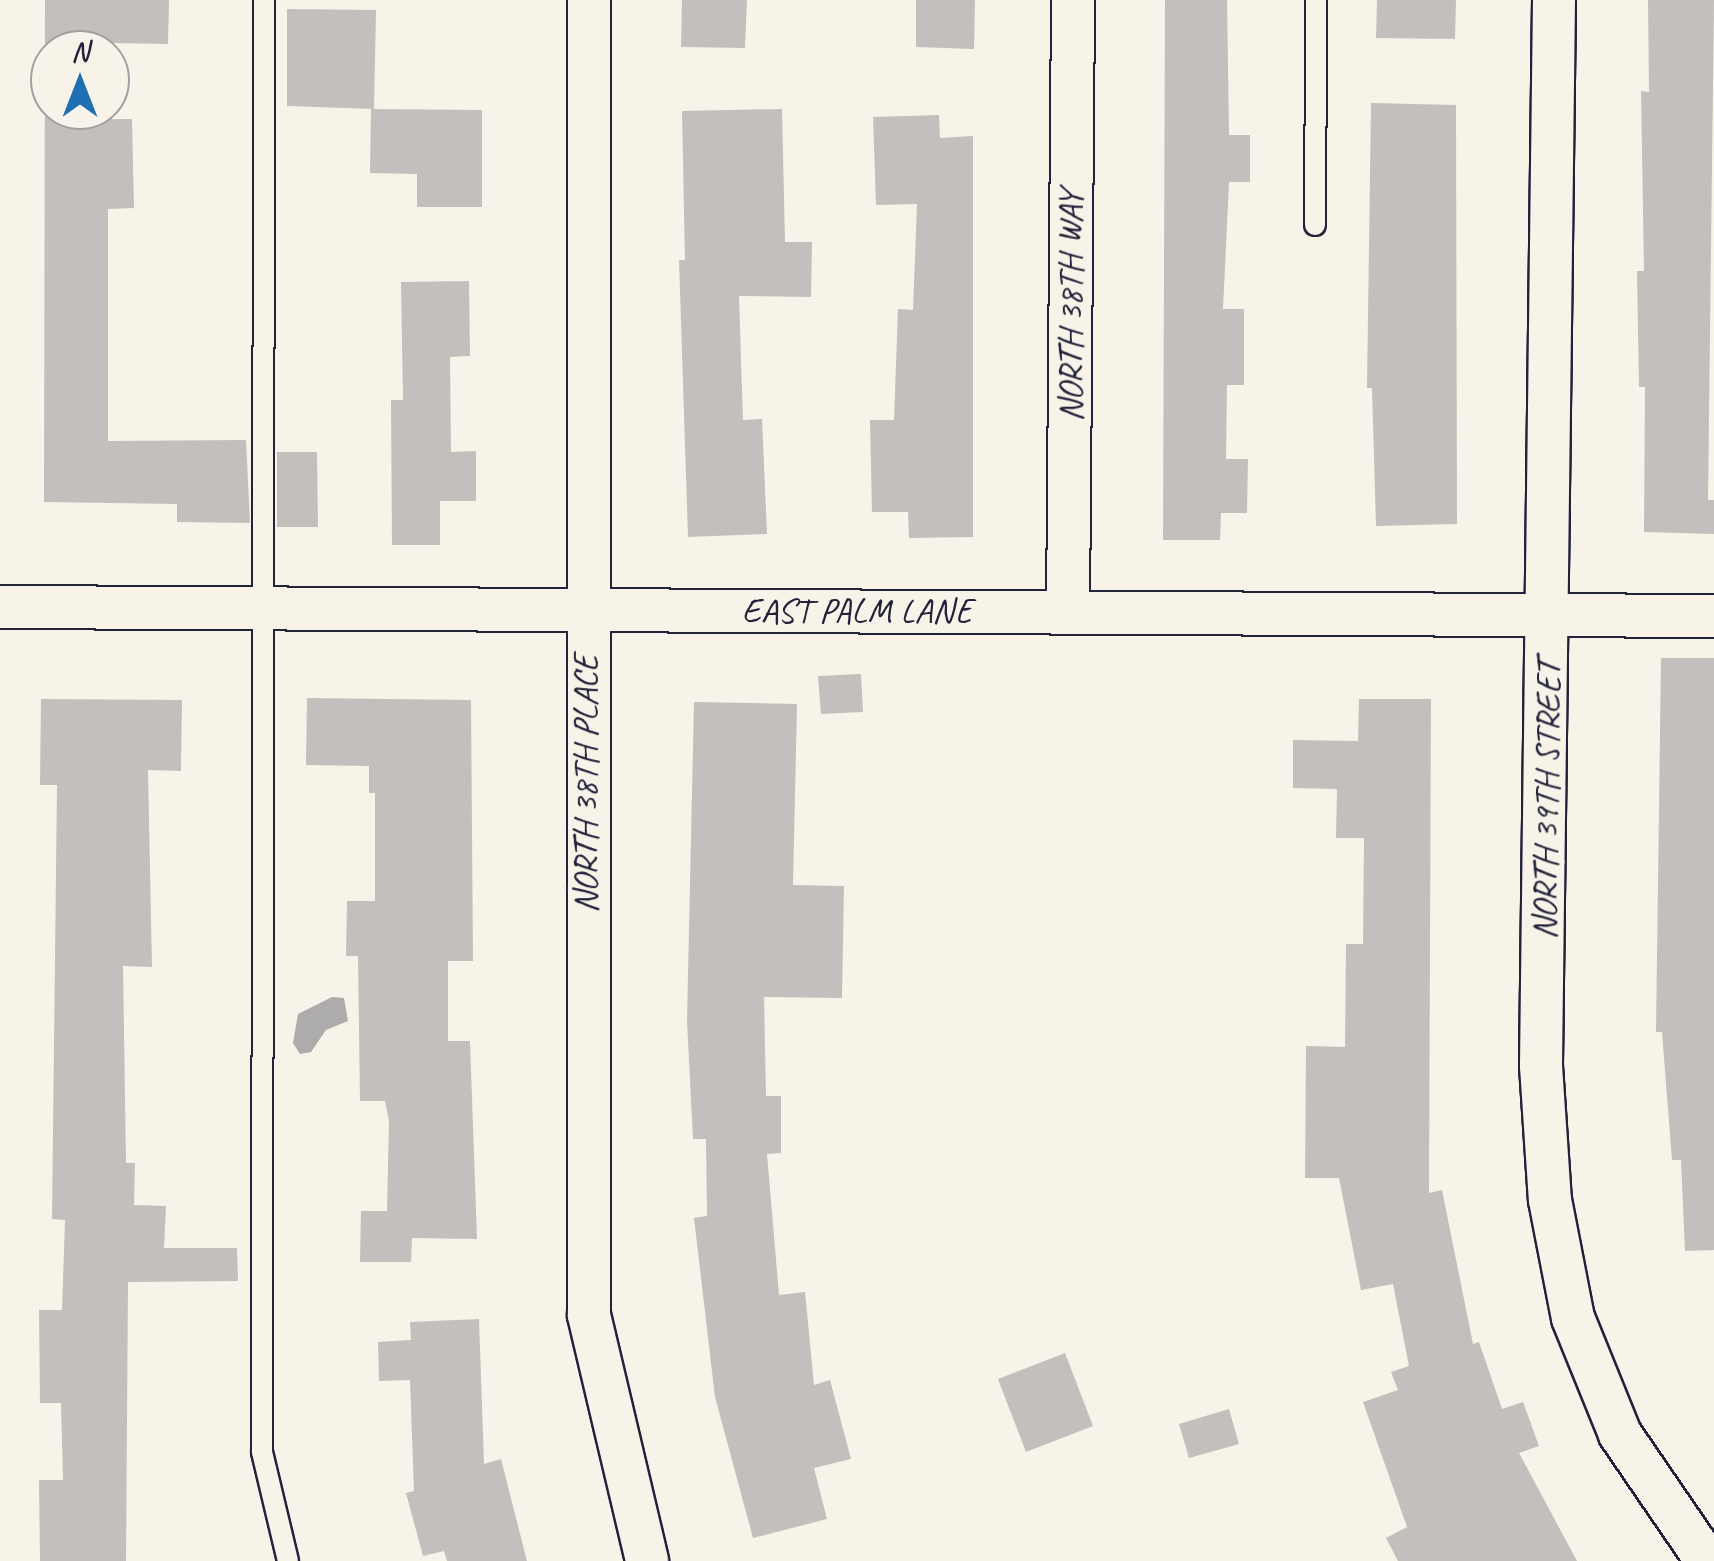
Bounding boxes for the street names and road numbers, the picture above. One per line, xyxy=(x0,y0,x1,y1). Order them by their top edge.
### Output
street label: NORTH 38TH WAY xyxy=(1050,189,1092,423)
street label: EAST PALM LANE xyxy=(743,590,971,632)
street label: NORTH 38TH PLACE xyxy=(565,655,607,913)
street label: NORTH 39TH STREET xyxy=(1524,660,1570,940)

